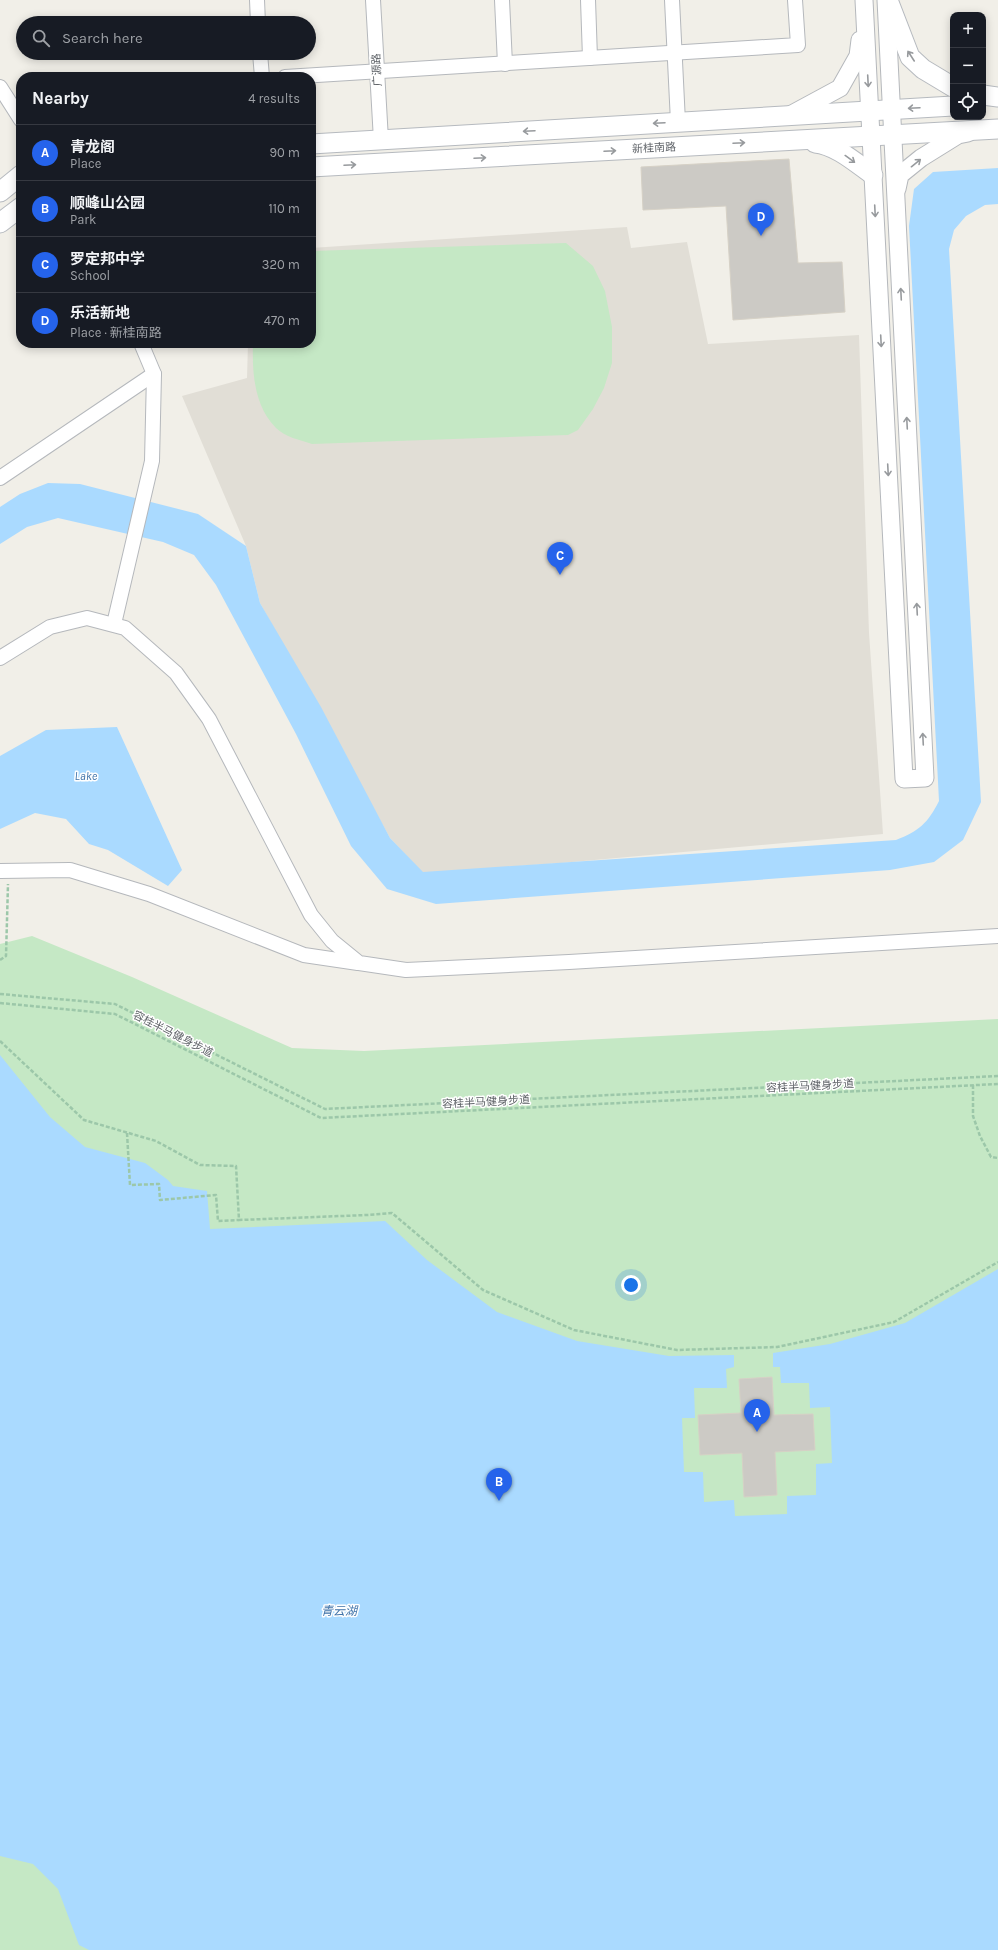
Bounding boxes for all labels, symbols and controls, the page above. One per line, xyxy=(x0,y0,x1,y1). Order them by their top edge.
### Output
map controls xyxy=(950,12,986,120)
button: + xyxy=(950,12,986,48)
search box xyxy=(16,16,316,60)
icon: search xyxy=(30,27,52,49)
text: Search here xyxy=(62,29,143,47)
button: − xyxy=(950,48,986,84)
one-way arrow xyxy=(907,50,915,61)
street label: 广源路 xyxy=(370,53,384,87)
one-way arrow xyxy=(864,74,872,87)
button: locate xyxy=(950,84,986,120)
text: Nearby xyxy=(32,88,89,108)
text: 4 results xyxy=(248,91,300,106)
one-way arrow xyxy=(908,104,921,111)
one-way arrow xyxy=(653,120,666,127)
one-way arrow xyxy=(523,127,536,135)
text: 青龙阁 xyxy=(70,138,115,156)
street label: 新桂南路 xyxy=(632,140,676,156)
one-way arrow xyxy=(732,140,745,147)
text: A xyxy=(41,145,49,160)
text: 90 m xyxy=(269,145,300,160)
one-way arrow xyxy=(603,147,616,154)
one-way arrow xyxy=(473,154,486,162)
one-way arrow xyxy=(845,155,856,163)
text: Place xyxy=(70,156,101,171)
one-way arrow xyxy=(911,158,922,167)
one-way arrow xyxy=(343,162,356,169)
text: 顺峰山公园 xyxy=(70,194,145,212)
text: B xyxy=(41,201,49,216)
text: 110 m xyxy=(268,201,300,216)
pin: D xyxy=(748,203,774,236)
one-way arrow xyxy=(871,204,878,217)
text: Park xyxy=(70,212,96,227)
text: 罗定邦中学 xyxy=(70,250,145,268)
text: C xyxy=(41,257,49,272)
text: 320 m xyxy=(262,257,300,272)
text: School xyxy=(70,268,110,283)
one-way arrow xyxy=(897,288,904,301)
text: 乐活新地 xyxy=(70,304,130,322)
text: D xyxy=(41,313,49,328)
text: 470 m xyxy=(264,313,300,328)
text: Place · 新桂南路 xyxy=(70,325,162,340)
one-way arrow xyxy=(878,334,885,347)
one-way arrow xyxy=(904,417,911,430)
one-way arrow xyxy=(884,463,891,476)
pin: C xyxy=(547,542,573,575)
one-way arrow xyxy=(913,603,920,616)
one-way arrow xyxy=(920,733,927,746)
water label: Lake xyxy=(75,769,98,783)
street label: 容桂半马健身步道 xyxy=(131,1008,215,1060)
street label: 容桂半马健身步道 xyxy=(766,1077,854,1095)
street label: 容桂半马健身步道 xyxy=(442,1093,530,1111)
your location xyxy=(621,1275,641,1295)
pin: A xyxy=(744,1399,770,1432)
pin: B xyxy=(486,1468,512,1501)
water label: 青云湖 xyxy=(321,1604,359,1618)

